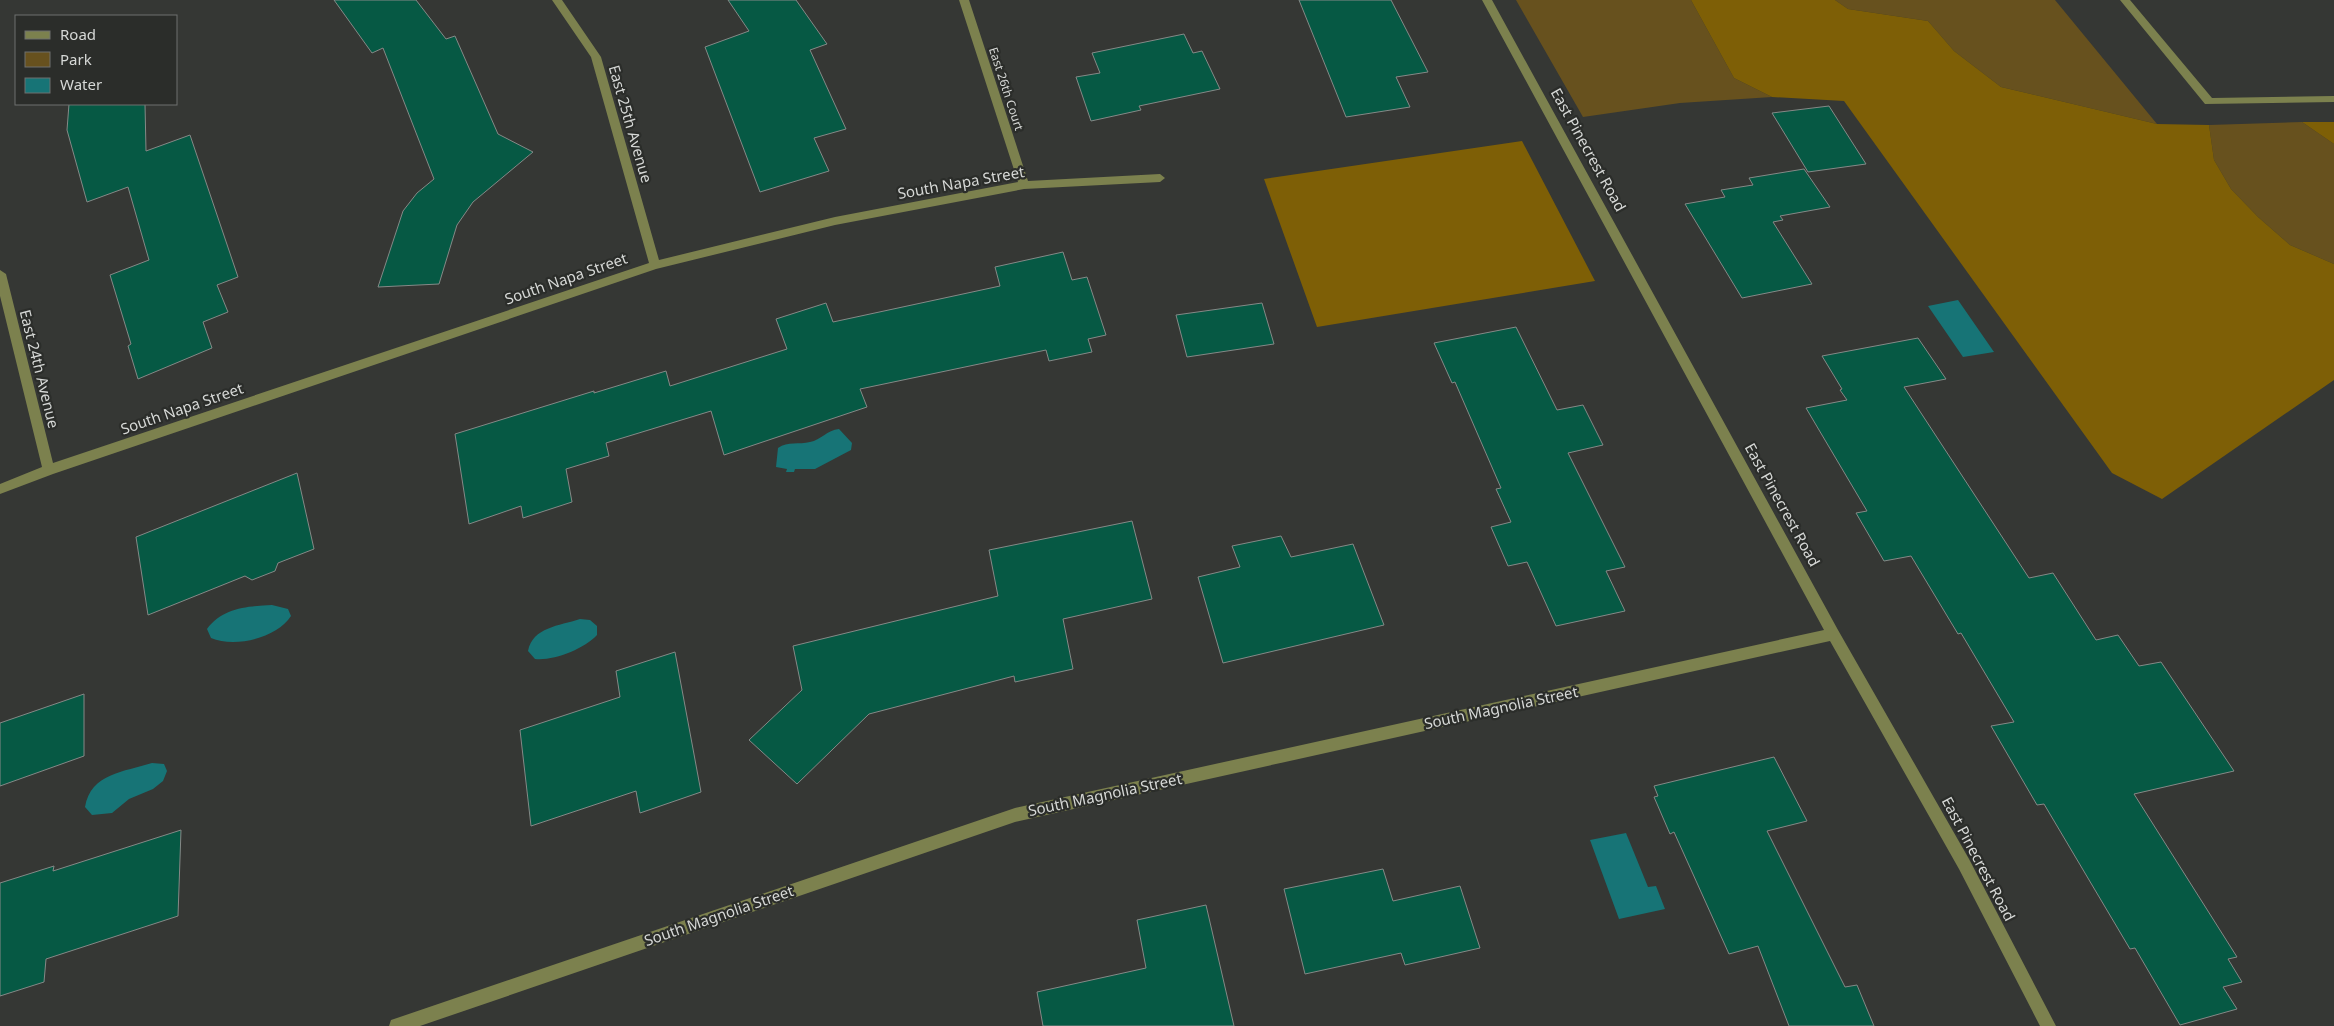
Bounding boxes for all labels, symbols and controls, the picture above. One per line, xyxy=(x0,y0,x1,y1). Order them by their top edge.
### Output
legend xyxy=(15,15,178,105)
text: Road xyxy=(60,24,96,44)
street label: East 26th Court xyxy=(985,45,1028,133)
text: Park xyxy=(60,49,92,69)
street label: East 25th Avenue xyxy=(605,62,657,185)
text: Water xyxy=(60,74,102,94)
street label: East Pinecrest Road xyxy=(1547,84,1631,215)
street label: South Napa Street xyxy=(896,161,1026,203)
street label: South Napa Street xyxy=(502,248,630,308)
street label: East 24th Avenue xyxy=(16,307,64,430)
street label: South Napa Street xyxy=(118,378,246,438)
street label: East Pinecrest Road xyxy=(1741,439,1825,570)
street label: South Magnolia Street xyxy=(1422,681,1580,733)
street label: South Magnolia Street xyxy=(1026,768,1184,820)
street label: East Pinecrest Road xyxy=(1938,793,2020,924)
street label: South Magnolia Street xyxy=(641,880,797,950)

